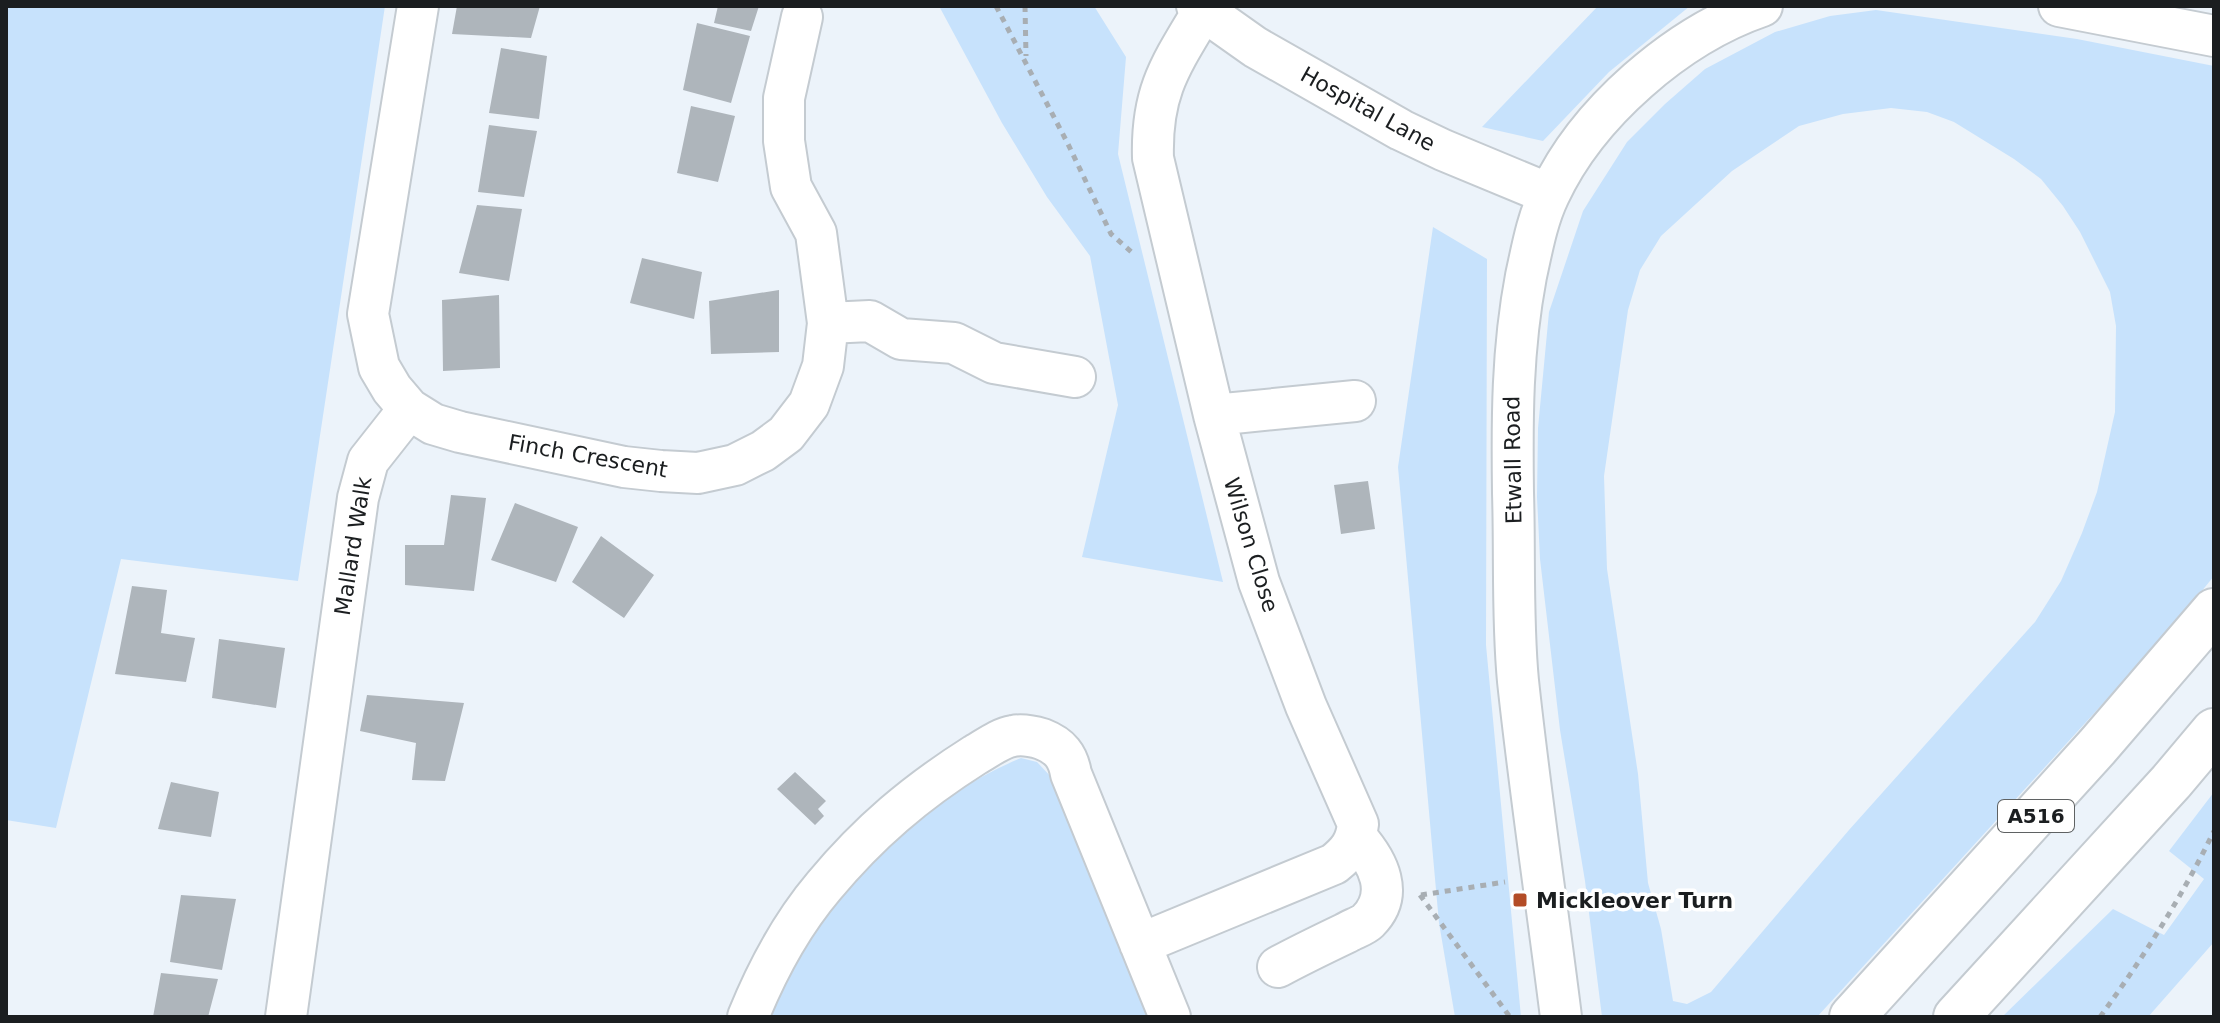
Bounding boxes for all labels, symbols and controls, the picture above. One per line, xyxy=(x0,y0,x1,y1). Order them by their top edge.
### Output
street label: Hospital Lane xyxy=(1296,62,1440,156)
street label: Etwall Road xyxy=(1499,396,1527,524)
street label: Finch Crescent xyxy=(506,430,670,482)
street label: Mallard Walk xyxy=(330,474,376,617)
street label: Wilson Close xyxy=(1219,475,1283,615)
road number: A516 xyxy=(1998,800,2074,832)
place label: Mickleover Turn xyxy=(1536,888,1733,913)
marker: Mickleover Turn xyxy=(1511,891,1529,909)

